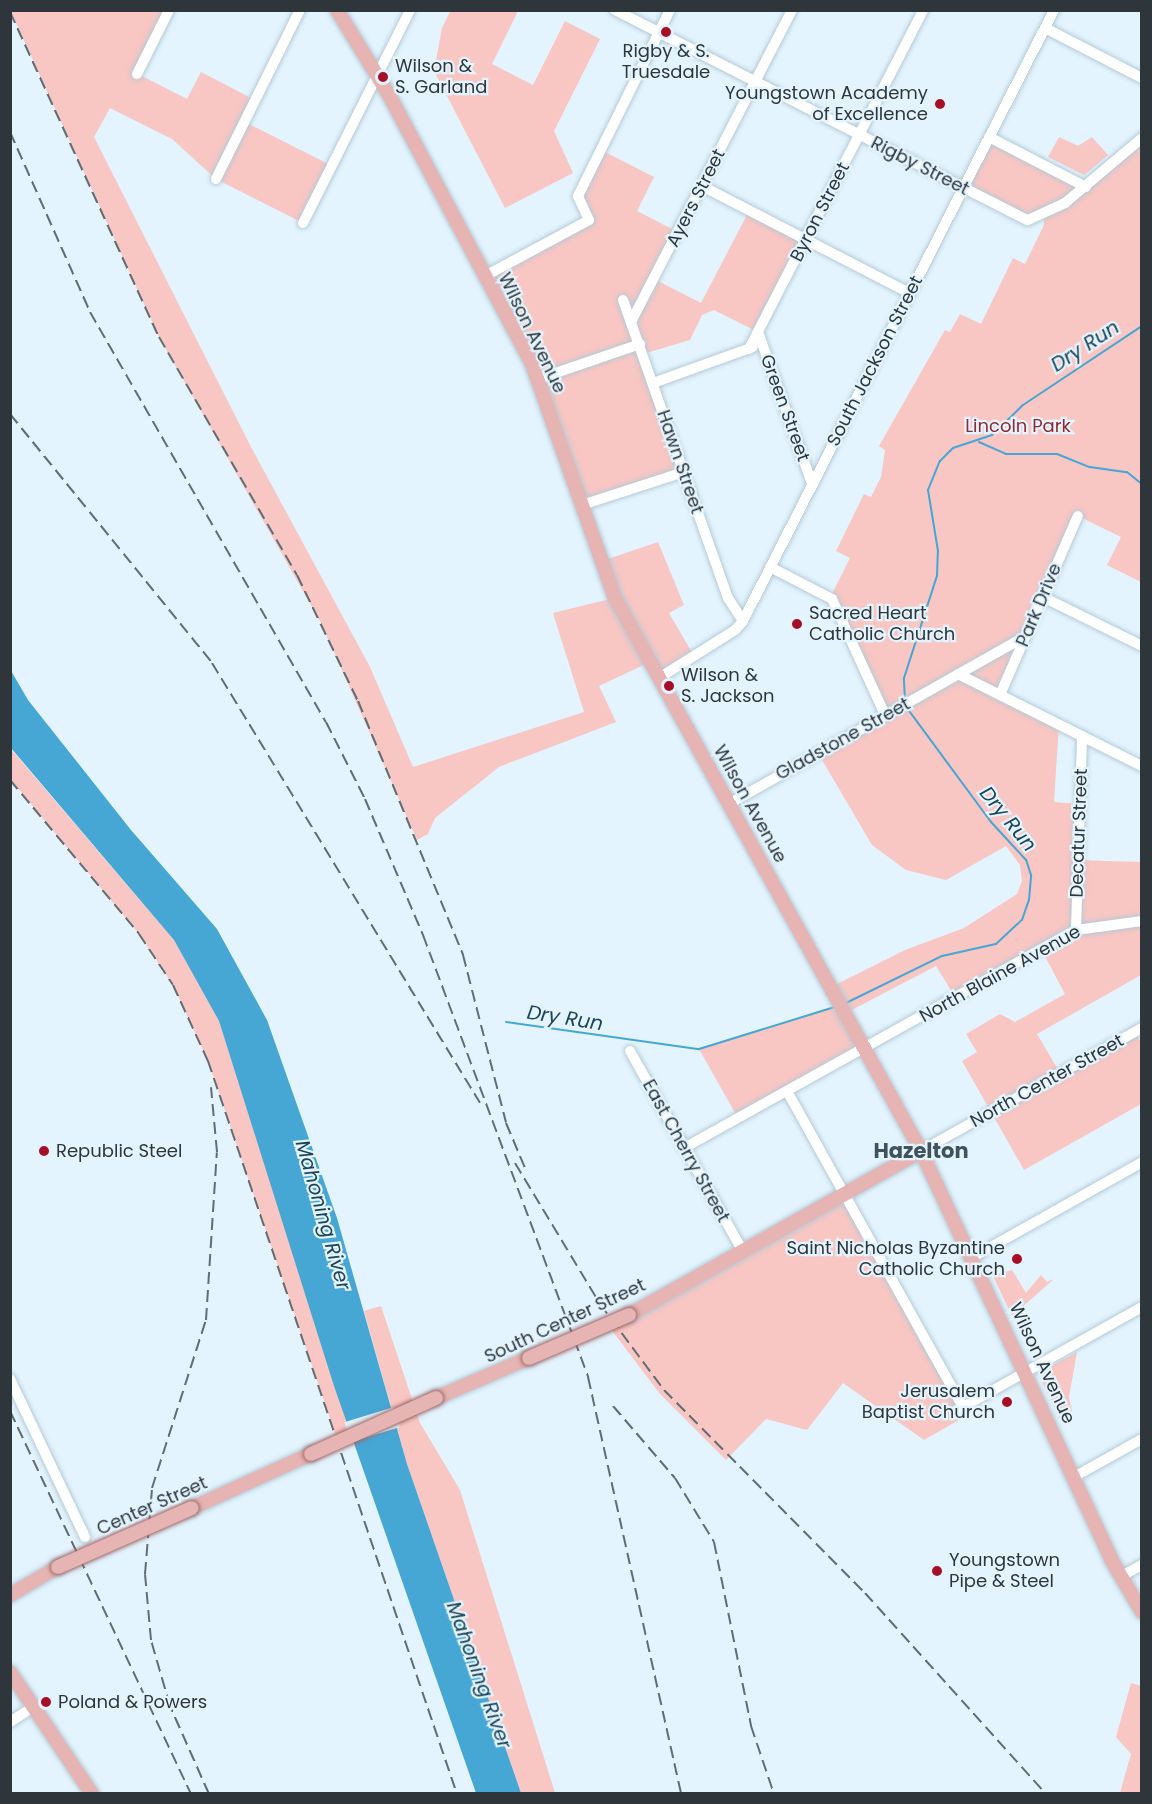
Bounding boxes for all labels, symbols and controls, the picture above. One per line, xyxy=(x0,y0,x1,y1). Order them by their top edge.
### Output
marker: Rigby & S. Truesdale xyxy=(659,25,673,39)
place label: Rigby & S. Truesdale xyxy=(622,41,710,84)
place label: Wilson & S. Garland xyxy=(395,56,487,98)
marker: Wilson & S. Garland xyxy=(376,70,390,84)
place label: Youngstown Academy of Excellence xyxy=(725,83,928,125)
marker: Youngstown Academy of Excellence xyxy=(933,97,947,111)
street label: Rigby Street xyxy=(867,132,973,200)
street label: Ayers Street xyxy=(662,145,730,251)
street label: Byron Street xyxy=(786,159,854,265)
street label: Wilson Avenue xyxy=(494,269,570,397)
street label: South Jackson Street xyxy=(823,272,927,450)
water label: Dry Run xyxy=(1046,315,1124,377)
street label: Green Street xyxy=(756,352,814,464)
street label: Hawn Street xyxy=(652,407,708,517)
park label: Lincoln Park xyxy=(965,415,1071,437)
street label: Park Drive xyxy=(1012,560,1066,650)
place label: Sacred Heart Catholic Church xyxy=(809,603,955,646)
marker: Sacred Heart Catholic Church xyxy=(790,617,804,631)
place label: Wilson & S. Jackson xyxy=(681,665,774,708)
marker: Wilson & S. Jackson xyxy=(662,679,676,693)
street label: Gladstone Street xyxy=(772,693,914,785)
street label: Wilson Avenue xyxy=(709,741,791,867)
street label: Decatur Street xyxy=(1066,768,1092,898)
water label: Dry Run xyxy=(975,782,1041,856)
street label: North Blaine Avenue xyxy=(916,921,1084,1027)
water label: Dry Run xyxy=(525,1000,605,1036)
street label: North Center Street xyxy=(966,1030,1128,1132)
street label: East Cherry Street xyxy=(638,1076,734,1226)
water label: Mahoning River xyxy=(290,1137,356,1293)
district label: Hazelton xyxy=(873,1138,969,1164)
place label: Republic Steel xyxy=(56,1140,182,1162)
marker: Republic Steel xyxy=(37,1144,51,1158)
place label: Saint Nicholas Byzantine Catholic Church xyxy=(786,1238,1005,1280)
marker: Saint Nicholas Byzantine Catholic Church xyxy=(1010,1252,1024,1266)
street label: South Center Street xyxy=(481,1274,649,1368)
street label: Wilson Avenue xyxy=(1004,1299,1080,1427)
place label: Jerusalem Baptist Church xyxy=(862,1381,995,1424)
marker: Jerusalem Baptist Church xyxy=(1000,1395,1014,1409)
street label: Center Street xyxy=(93,1472,211,1540)
place label: Youngstown Pipe & Steel xyxy=(949,1550,1060,1592)
marker: Youngstown Pipe & Steel xyxy=(930,1564,944,1578)
water label: Mahoning River xyxy=(441,1598,517,1752)
place label: Poland & Powers xyxy=(58,1691,207,1713)
marker: Poland & Powers xyxy=(39,1695,53,1709)

